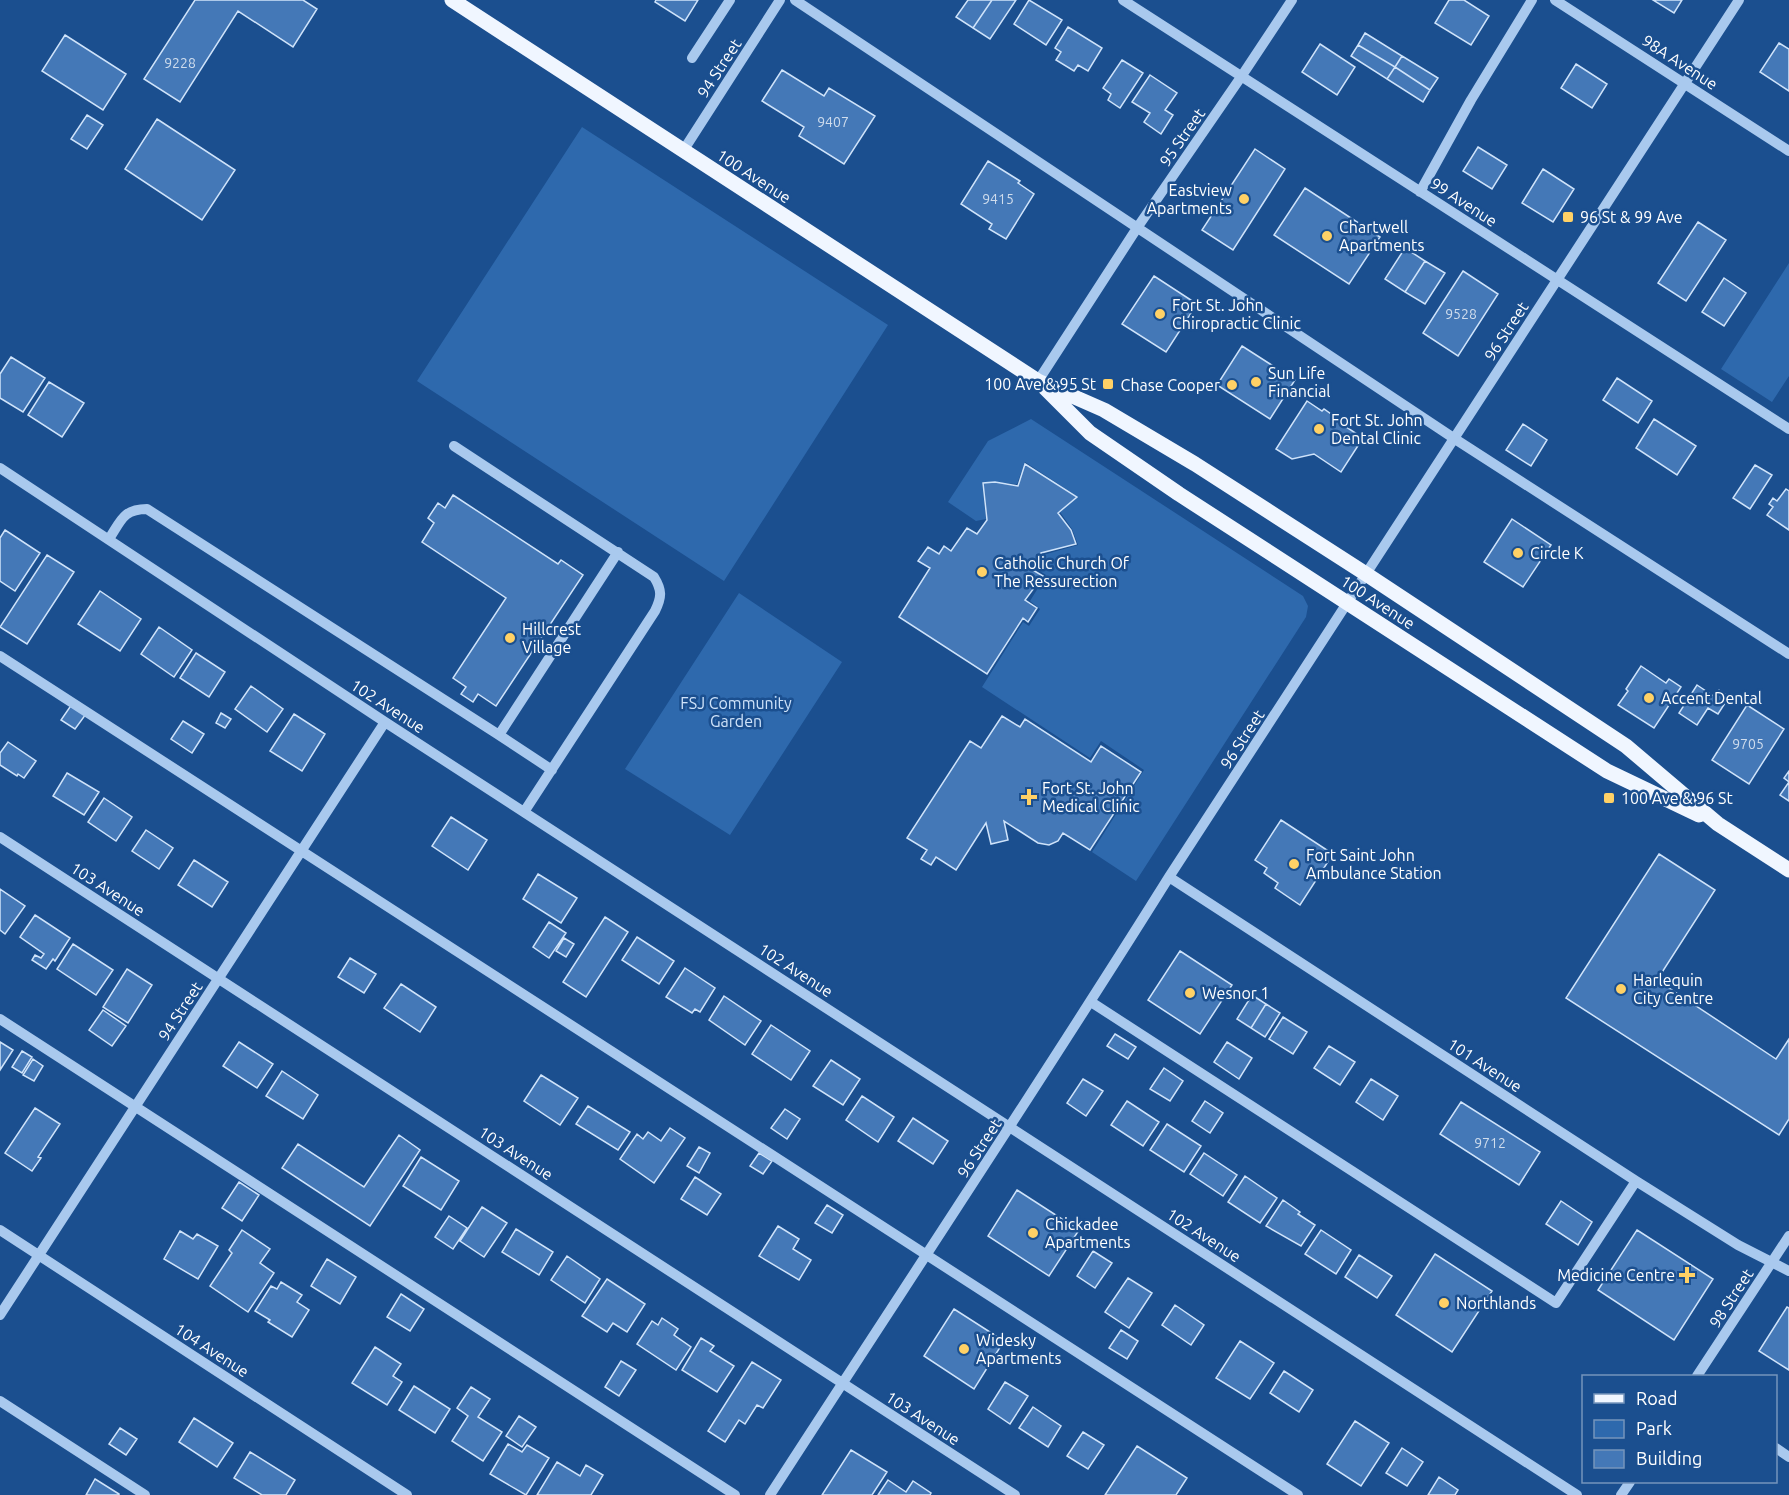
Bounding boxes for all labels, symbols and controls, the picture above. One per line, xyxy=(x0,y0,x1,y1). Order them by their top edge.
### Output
street label: 98A Avenue xyxy=(1639,31,1721,93)
street label: 94 Street xyxy=(693,35,745,101)
house number: 9228 xyxy=(164,55,196,71)
street label: 95 Street xyxy=(1156,104,1209,169)
house number: 9407 xyxy=(817,114,849,130)
street label: 100 Avenue xyxy=(714,145,794,207)
street label: 99 Avenue xyxy=(1427,174,1501,230)
place label: Eastview Apartments xyxy=(1147,181,1233,217)
house number: 9415 xyxy=(982,191,1014,207)
marker: Eastview Apartments xyxy=(1237,192,1251,206)
place label: 96 St & 99 Ave xyxy=(1580,208,1683,226)
marker: 96 St & 99 Ave xyxy=(1561,210,1575,224)
place label: Chartwell Apartments xyxy=(1339,218,1424,254)
marker: Chartwell Apartments xyxy=(1320,229,1334,243)
place label: Fort St. John Chiropractic Clinic xyxy=(1172,296,1302,332)
street label: 96 Street xyxy=(1480,298,1532,364)
house number: 9528 xyxy=(1445,306,1477,322)
marker: Fort St. John Chiropractic Clinic xyxy=(1153,307,1167,321)
place label: Sun Life Financial xyxy=(1268,364,1331,400)
place label: 100 Ave & 95 St xyxy=(984,375,1097,393)
marker: Sun Life Financial xyxy=(1249,375,1263,389)
place label: Chase Cooper xyxy=(1121,376,1220,394)
marker: 100 Ave & 95 St xyxy=(1101,377,1115,391)
marker: Chase Cooper xyxy=(1225,378,1239,392)
place label: Fort St. John Dental Clinic xyxy=(1331,411,1423,447)
marker: Fort St. John Dental Clinic xyxy=(1312,422,1326,436)
place label: Circle K xyxy=(1530,544,1584,562)
marker: Circle K xyxy=(1511,546,1525,560)
place label: Catholic Church Of The Ressurection xyxy=(994,554,1130,590)
marker: Catholic Church Of The Ressurection xyxy=(975,565,989,579)
street label: 100 Avenue xyxy=(1338,571,1418,633)
place label: Hillcrest Village xyxy=(522,620,582,656)
marker: Hillcrest Village xyxy=(503,631,517,645)
street label: 102 Avenue xyxy=(348,675,428,737)
place label: Accent Dental xyxy=(1661,689,1762,707)
marker: Accent Dental xyxy=(1642,691,1656,705)
park label: FSJ Community Garden xyxy=(680,694,792,730)
street label: 96 Street xyxy=(1216,706,1268,772)
house number: 9705 xyxy=(1732,736,1764,752)
place label: Fort St. John Medical Clinic xyxy=(1042,779,1140,815)
marker: Fort St. John Medical Clinic xyxy=(1020,788,1038,806)
place label: 100 Ave & 96 St xyxy=(1621,789,1733,807)
marker: 100 Ave & 96 St xyxy=(1602,791,1616,805)
place label: Fort Saint John Ambulance Station xyxy=(1306,846,1442,882)
marker: Fort Saint John Ambulance Station xyxy=(1287,857,1301,871)
street label: 103 Avenue xyxy=(68,858,148,920)
street label: 102 Avenue xyxy=(756,939,836,1001)
place label: Harlequin City Centre xyxy=(1633,971,1713,1007)
street label: 94 Street xyxy=(154,978,206,1044)
marker: Harlequin City Centre xyxy=(1614,982,1628,996)
place label: Wesnor 1 xyxy=(1202,984,1270,1002)
marker: Wesnor 1 xyxy=(1183,986,1197,1000)
street label: 101 Avenue xyxy=(1445,1034,1525,1096)
street label: 96 Street xyxy=(953,1115,1005,1181)
street label: 103 Avenue xyxy=(476,1122,556,1184)
house number: 9712 xyxy=(1474,1135,1506,1151)
street label: 102 Avenue xyxy=(1164,1204,1244,1266)
place label: Chickadee Apartments xyxy=(1045,1215,1130,1251)
marker: Chickadee Apartments xyxy=(1026,1226,1040,1240)
street label: 98 Street xyxy=(1705,1265,1757,1331)
place label: Medicine Centre xyxy=(1557,1266,1675,1284)
marker: Medicine Centre xyxy=(1680,1268,1694,1282)
place label: Northlands xyxy=(1456,1294,1536,1312)
marker: Northlands xyxy=(1437,1296,1451,1310)
street label: 104 Avenue xyxy=(172,1319,252,1381)
place label: Widesky Apartments xyxy=(976,1331,1061,1367)
marker: Widesky Apartments xyxy=(957,1342,971,1356)
legend xyxy=(1582,1375,1777,1483)
street label: 103 Avenue xyxy=(883,1387,963,1449)
text: Road xyxy=(1636,1388,1678,1408)
text: Park xyxy=(1636,1418,1672,1438)
text: Building xyxy=(1636,1448,1702,1468)

